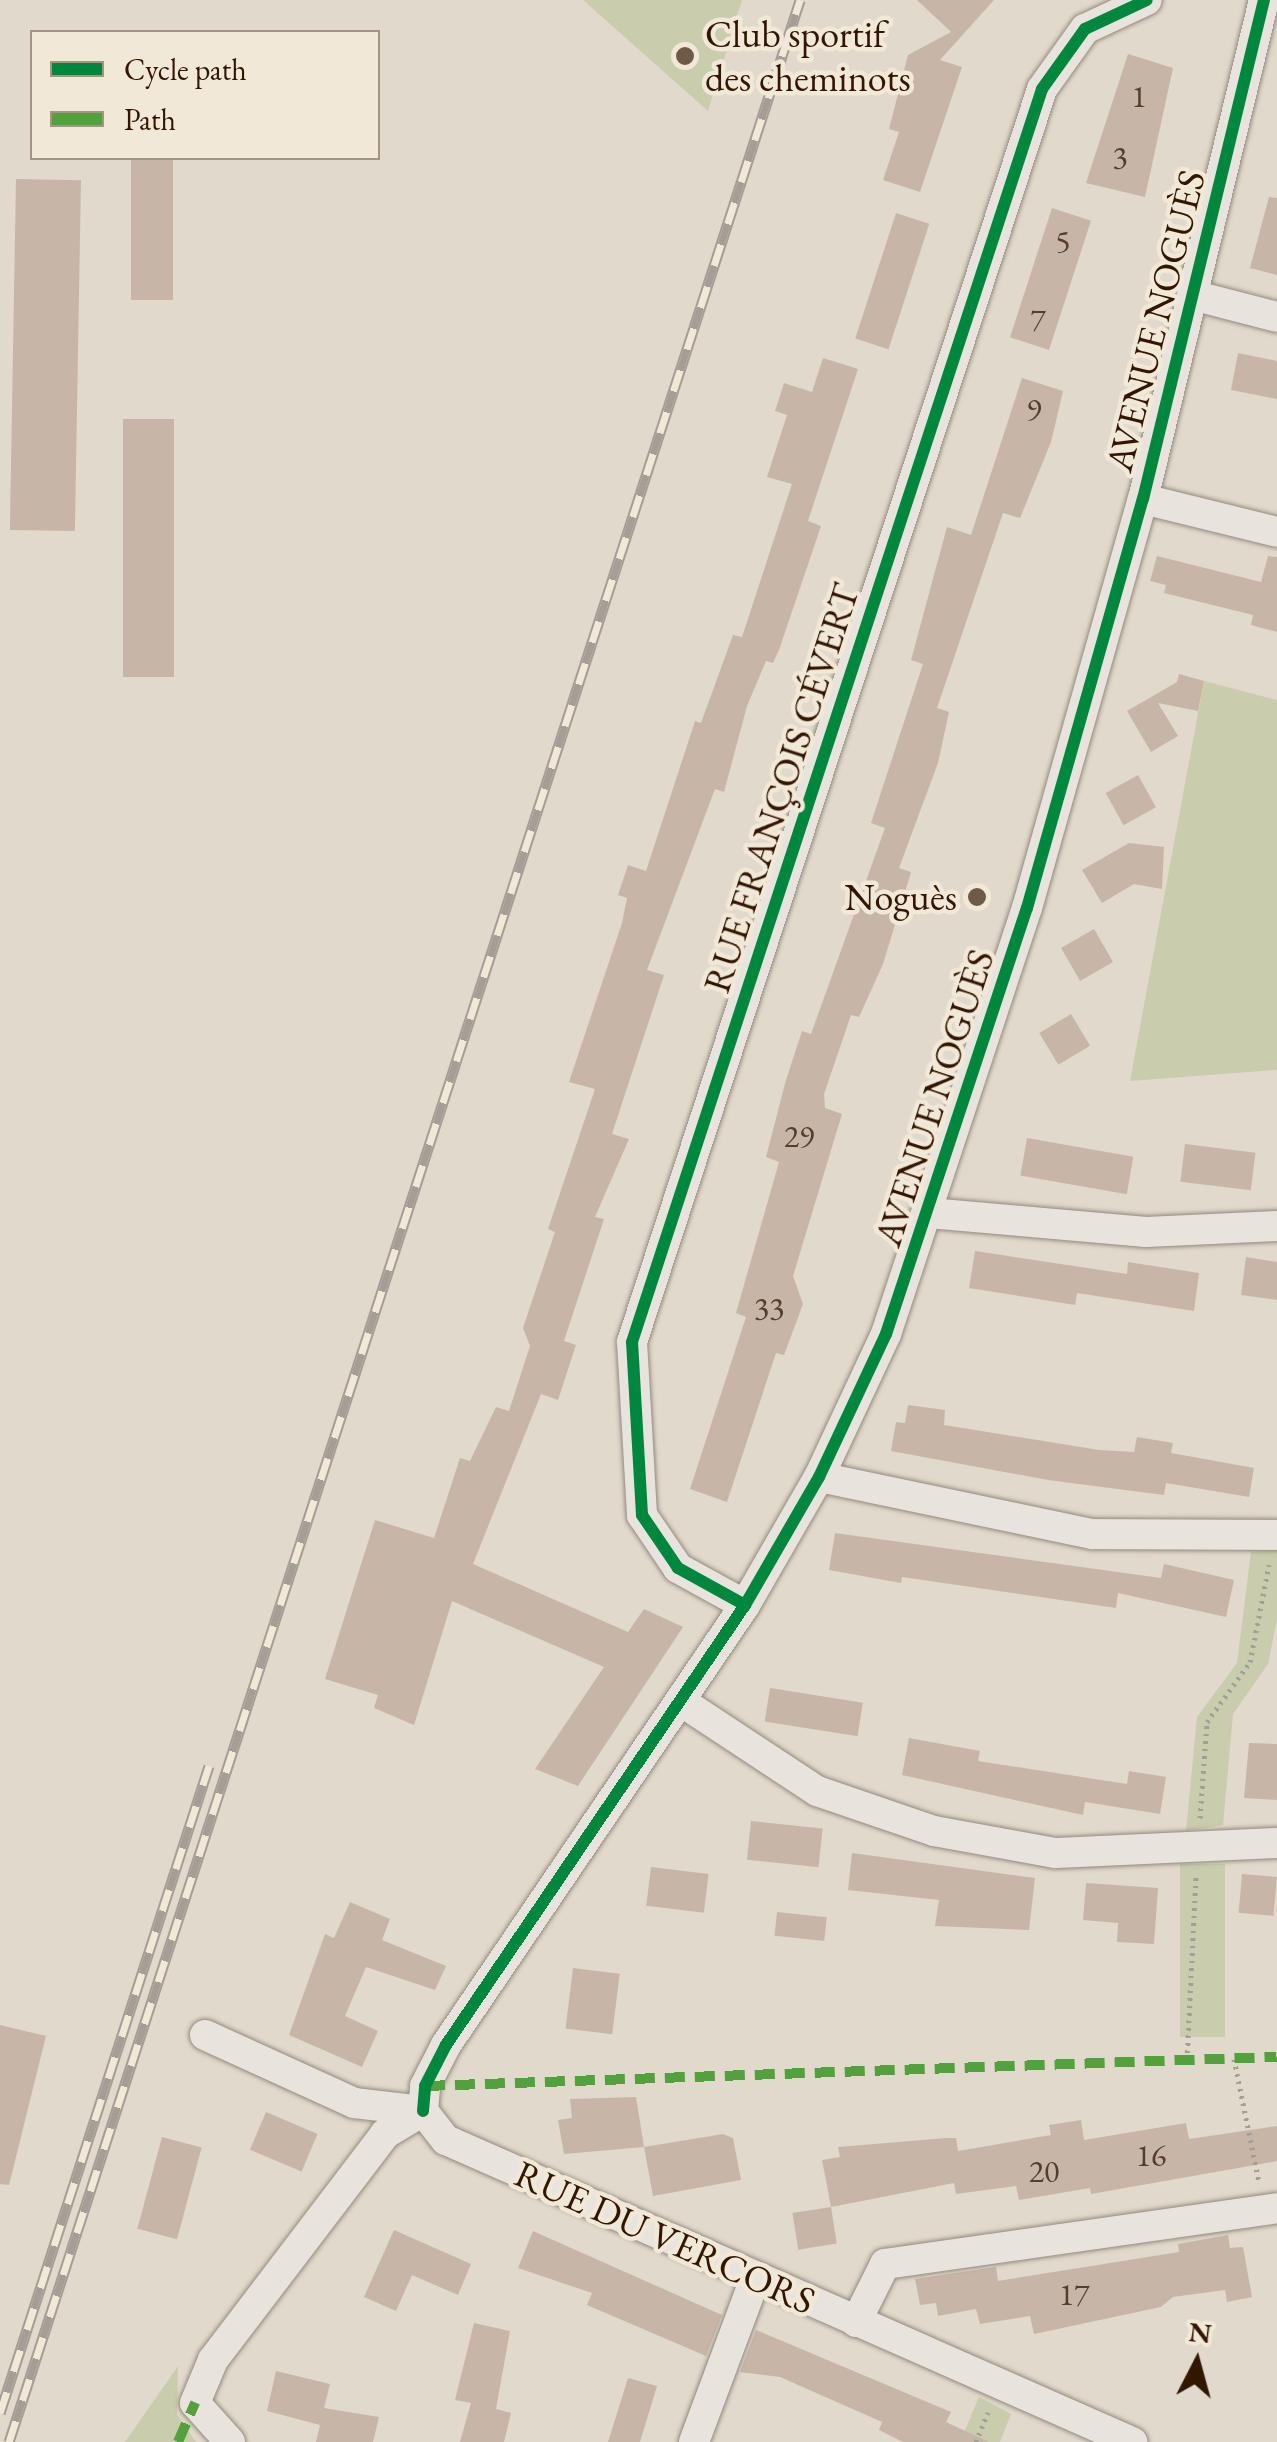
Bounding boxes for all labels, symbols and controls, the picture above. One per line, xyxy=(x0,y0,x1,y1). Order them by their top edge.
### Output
place label: Club sportif des cheminots xyxy=(705,11,911,100)
legend xyxy=(30,30,380,160)
marker: Club sportif des cheminots xyxy=(674,45,696,67)
text: Cycle path xyxy=(124,50,247,89)
house number: 1 xyxy=(1131,77,1147,115)
text: Path xyxy=(124,100,176,139)
house number: 3 xyxy=(1112,138,1128,176)
street label: AVENUE NOGUÈS xyxy=(1095,166,1215,476)
house number: 5 xyxy=(1055,222,1071,260)
house number: 7 xyxy=(1030,300,1046,338)
house number: 9 xyxy=(1026,390,1042,428)
street label: RUE FRANÇOIS CÉVERT xyxy=(693,578,869,998)
place label: Noguès xyxy=(844,874,957,920)
marker: Noguès xyxy=(966,886,988,908)
street label: AVENUE NOGUÈS xyxy=(865,944,1003,1252)
house number: 29 xyxy=(784,1117,814,1155)
house number: 33 xyxy=(754,1289,784,1327)
house number: 16 xyxy=(1136,2136,1166,2174)
street label: RUE DU VERCORS xyxy=(508,2150,822,2324)
house number: 20 xyxy=(1029,2152,1059,2190)
house number: 17 xyxy=(1059,2275,1089,2313)
north arrow xyxy=(1147,2312,1247,2412)
text: N xyxy=(1187,2313,1213,2351)

